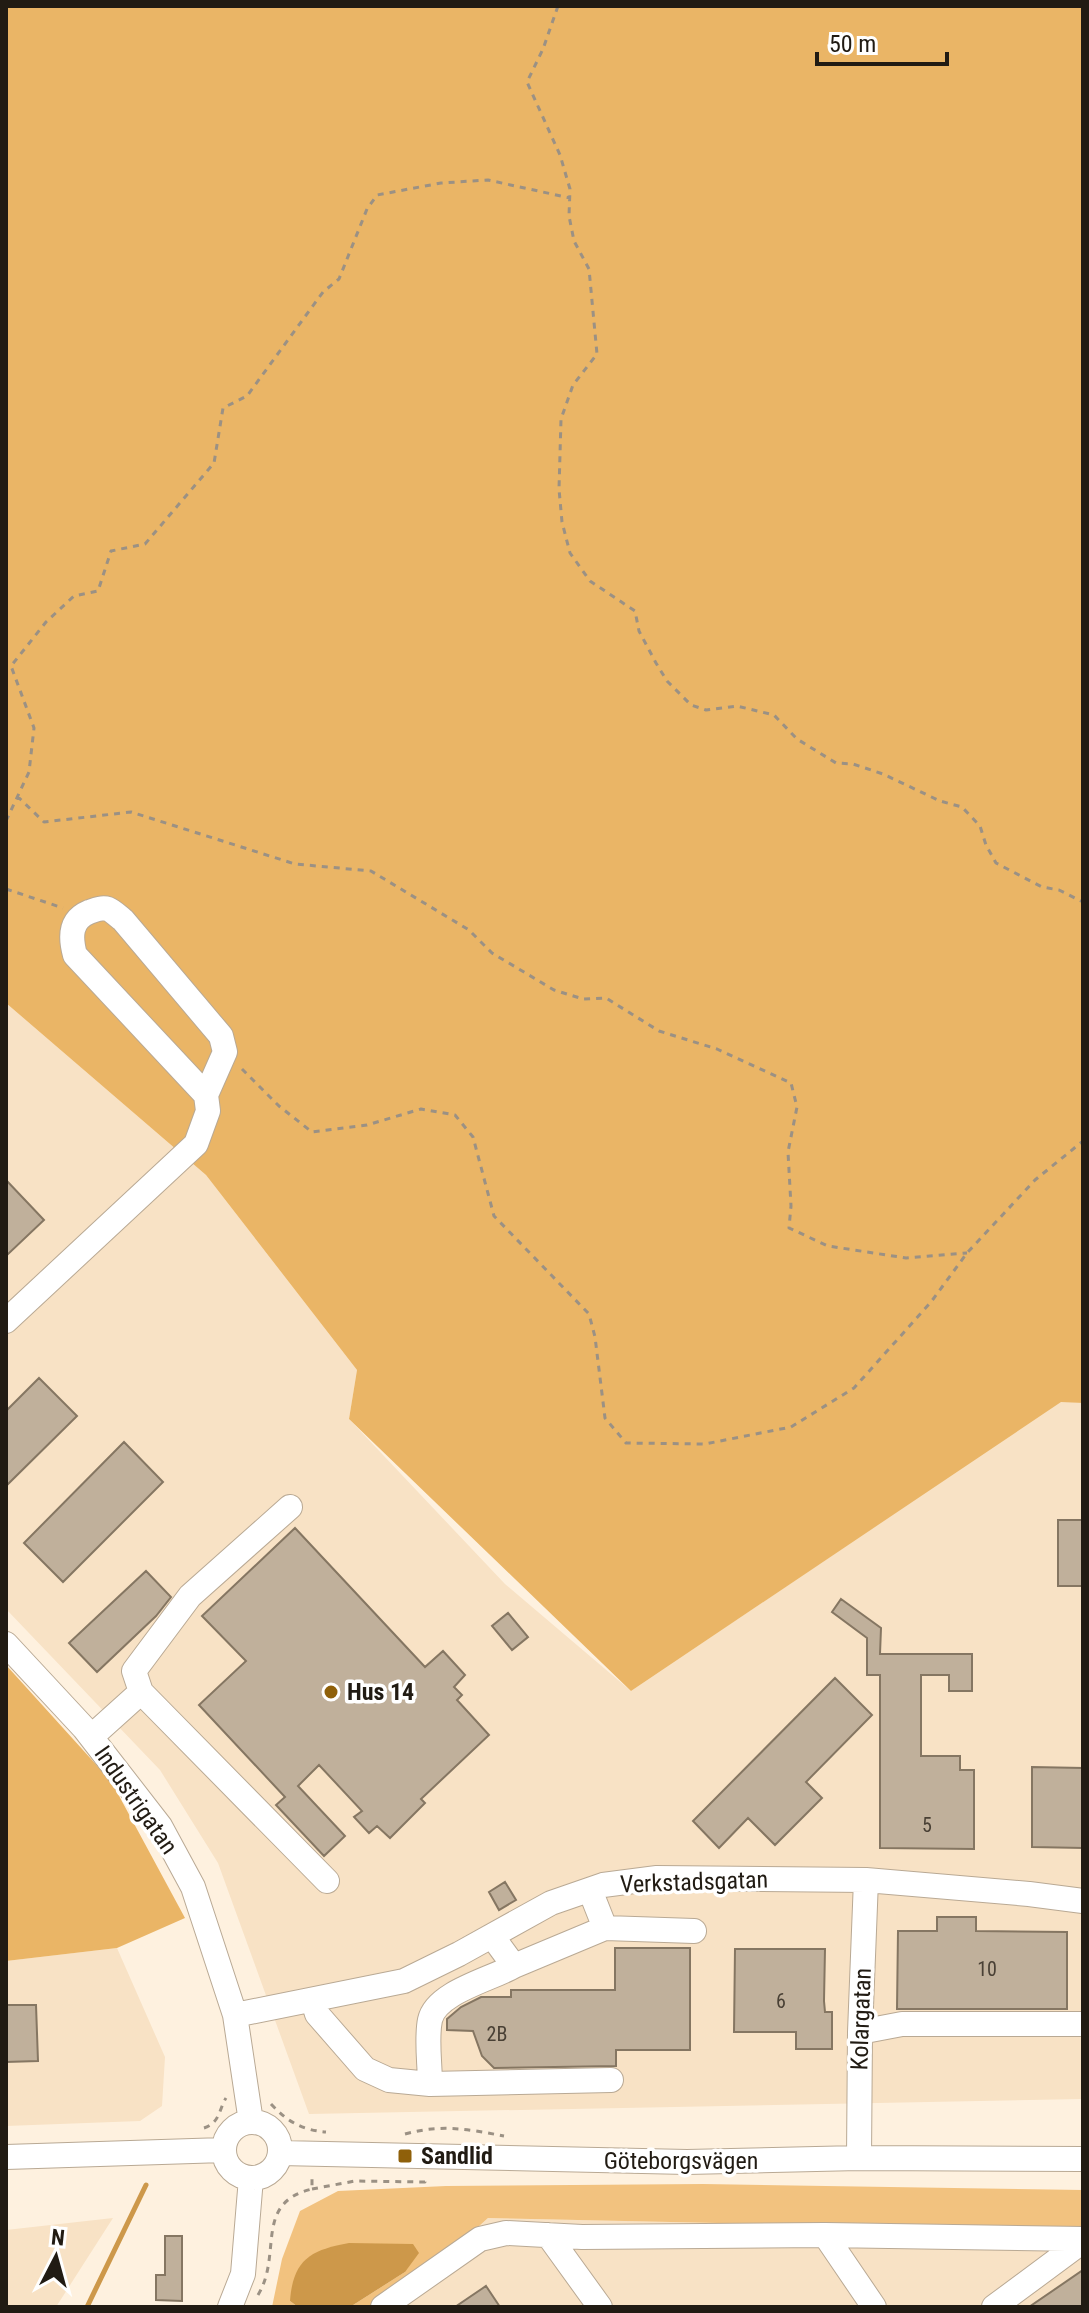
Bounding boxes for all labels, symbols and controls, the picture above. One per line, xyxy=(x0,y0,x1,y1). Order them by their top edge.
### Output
scale bar xyxy=(817,16,947,66)
text: 50 m xyxy=(829,30,876,58)
place label: Hus 14 xyxy=(347,1678,414,1706)
marker: Hus 14 xyxy=(322,1683,340,1701)
street label: Industrigatan xyxy=(89,1741,183,1859)
house number: 5 xyxy=(922,1813,932,1837)
street label: Verkstadsgatan xyxy=(619,1865,769,1899)
house number: 10 xyxy=(977,1957,997,1981)
street label: Kolargatan xyxy=(845,1967,877,2071)
house number: 6 xyxy=(776,1989,786,2013)
house number: 2B xyxy=(487,2022,507,2046)
place label: Sandlid xyxy=(421,2142,493,2170)
marker: Sandlid xyxy=(396,2147,414,2165)
street label: Göteborgsvägen xyxy=(604,2147,758,2175)
north arrow xyxy=(16,2217,96,2297)
text: N xyxy=(50,2224,66,2251)

